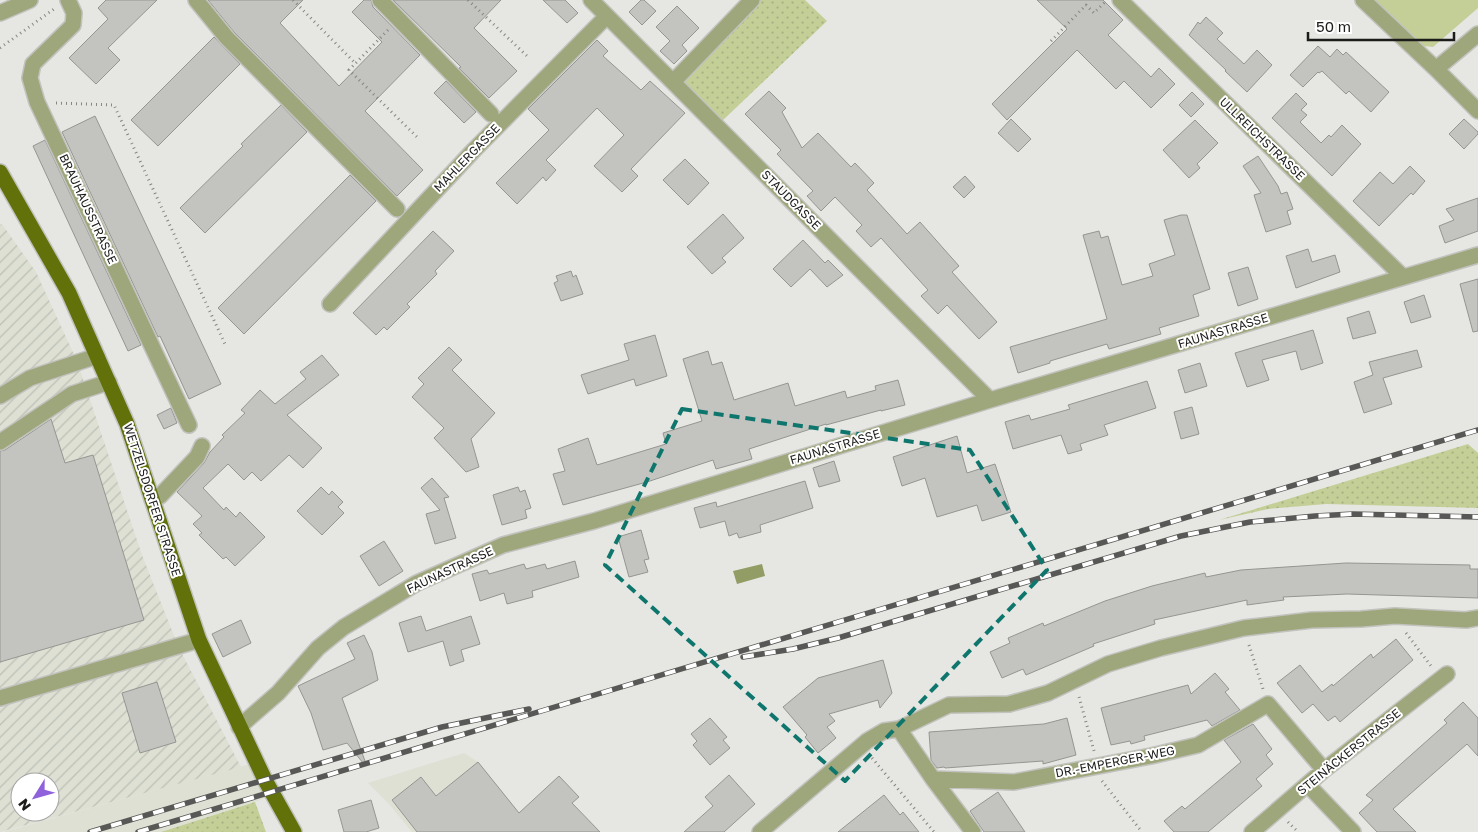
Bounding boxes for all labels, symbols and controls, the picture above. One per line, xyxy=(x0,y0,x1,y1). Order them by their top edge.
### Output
scale bar xyxy=(1308,10,1454,42)
text: 50 m xyxy=(1316,17,1351,35)
street label: ULLREICHSTRASSE xyxy=(1217,94,1308,183)
street label: MAHLERGASSE xyxy=(430,121,503,195)
street label: BRAUHAUSSTRASSE xyxy=(56,151,121,266)
street label: STAUDGASSE xyxy=(759,167,824,232)
street label: FAUNASTRASSE xyxy=(1176,310,1270,351)
street label: WETZELSDORFER STRASSE xyxy=(121,421,184,578)
street label: FAUNASTRASSE xyxy=(788,426,882,467)
street label: FAUNASTRASSE xyxy=(404,543,495,596)
street label: STEINÄCKERSTRASSE xyxy=(1294,705,1403,798)
street label: DR.-EMPERGER-WEG xyxy=(1054,743,1176,780)
north arrow xyxy=(10,772,60,822)
text: N xyxy=(14,796,34,814)

